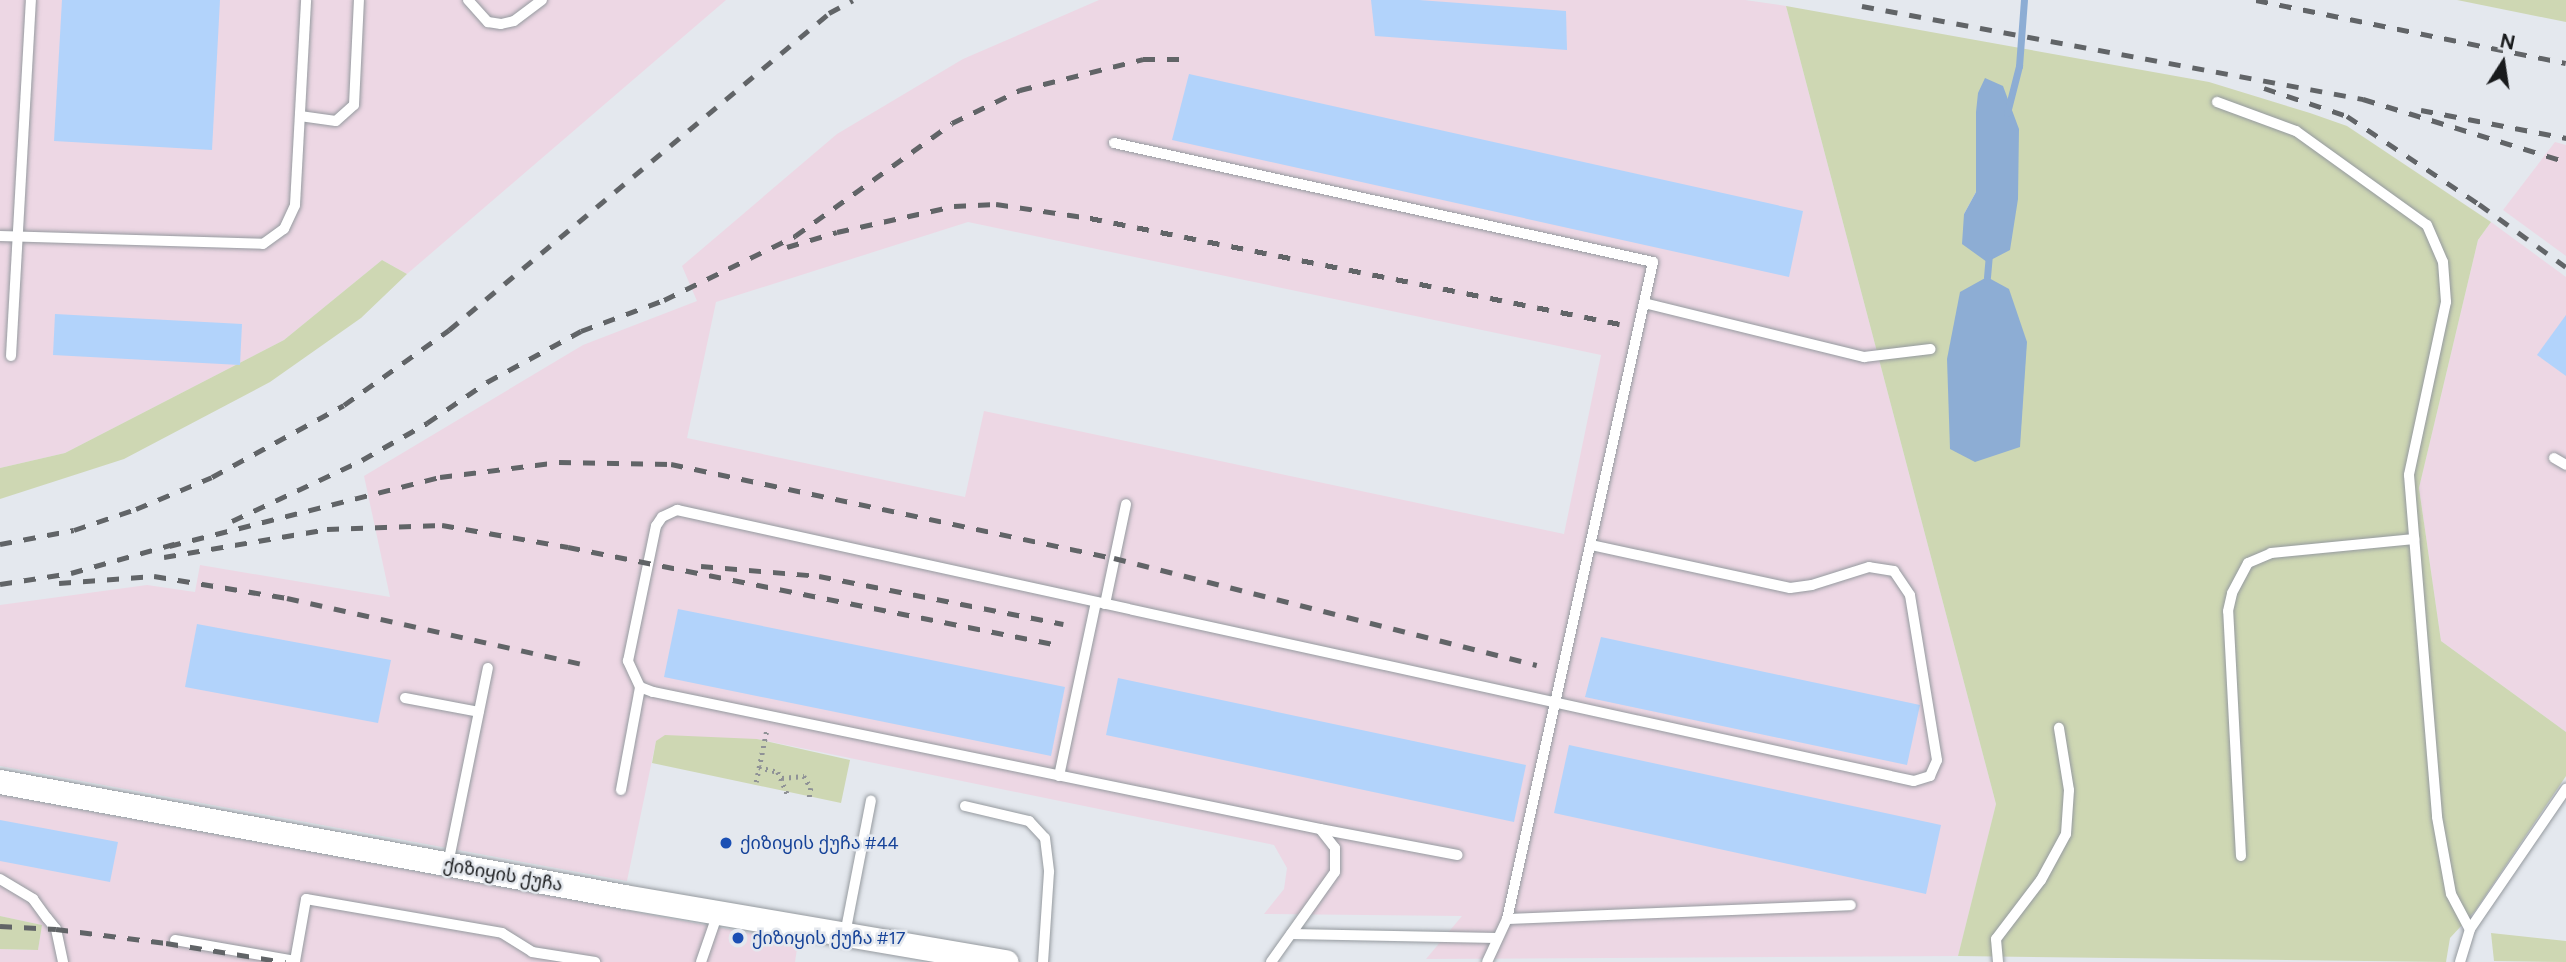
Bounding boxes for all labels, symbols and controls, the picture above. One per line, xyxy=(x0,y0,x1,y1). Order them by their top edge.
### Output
north arrow xyxy=(2468,28,2538,98)
text: N xyxy=(2498,29,2517,55)
place label: ქიზიყის ქუჩა #44 xyxy=(740,832,899,854)
marker: ქიზიყის ქუჩა #44 xyxy=(718,835,734,851)
street label: ქიზიყის ქუჩა xyxy=(442,854,564,896)
place label: ქიზიყის ქუჩა #17 xyxy=(752,927,906,949)
marker: ქიზიყის ქუჩა #17 xyxy=(730,930,746,946)

